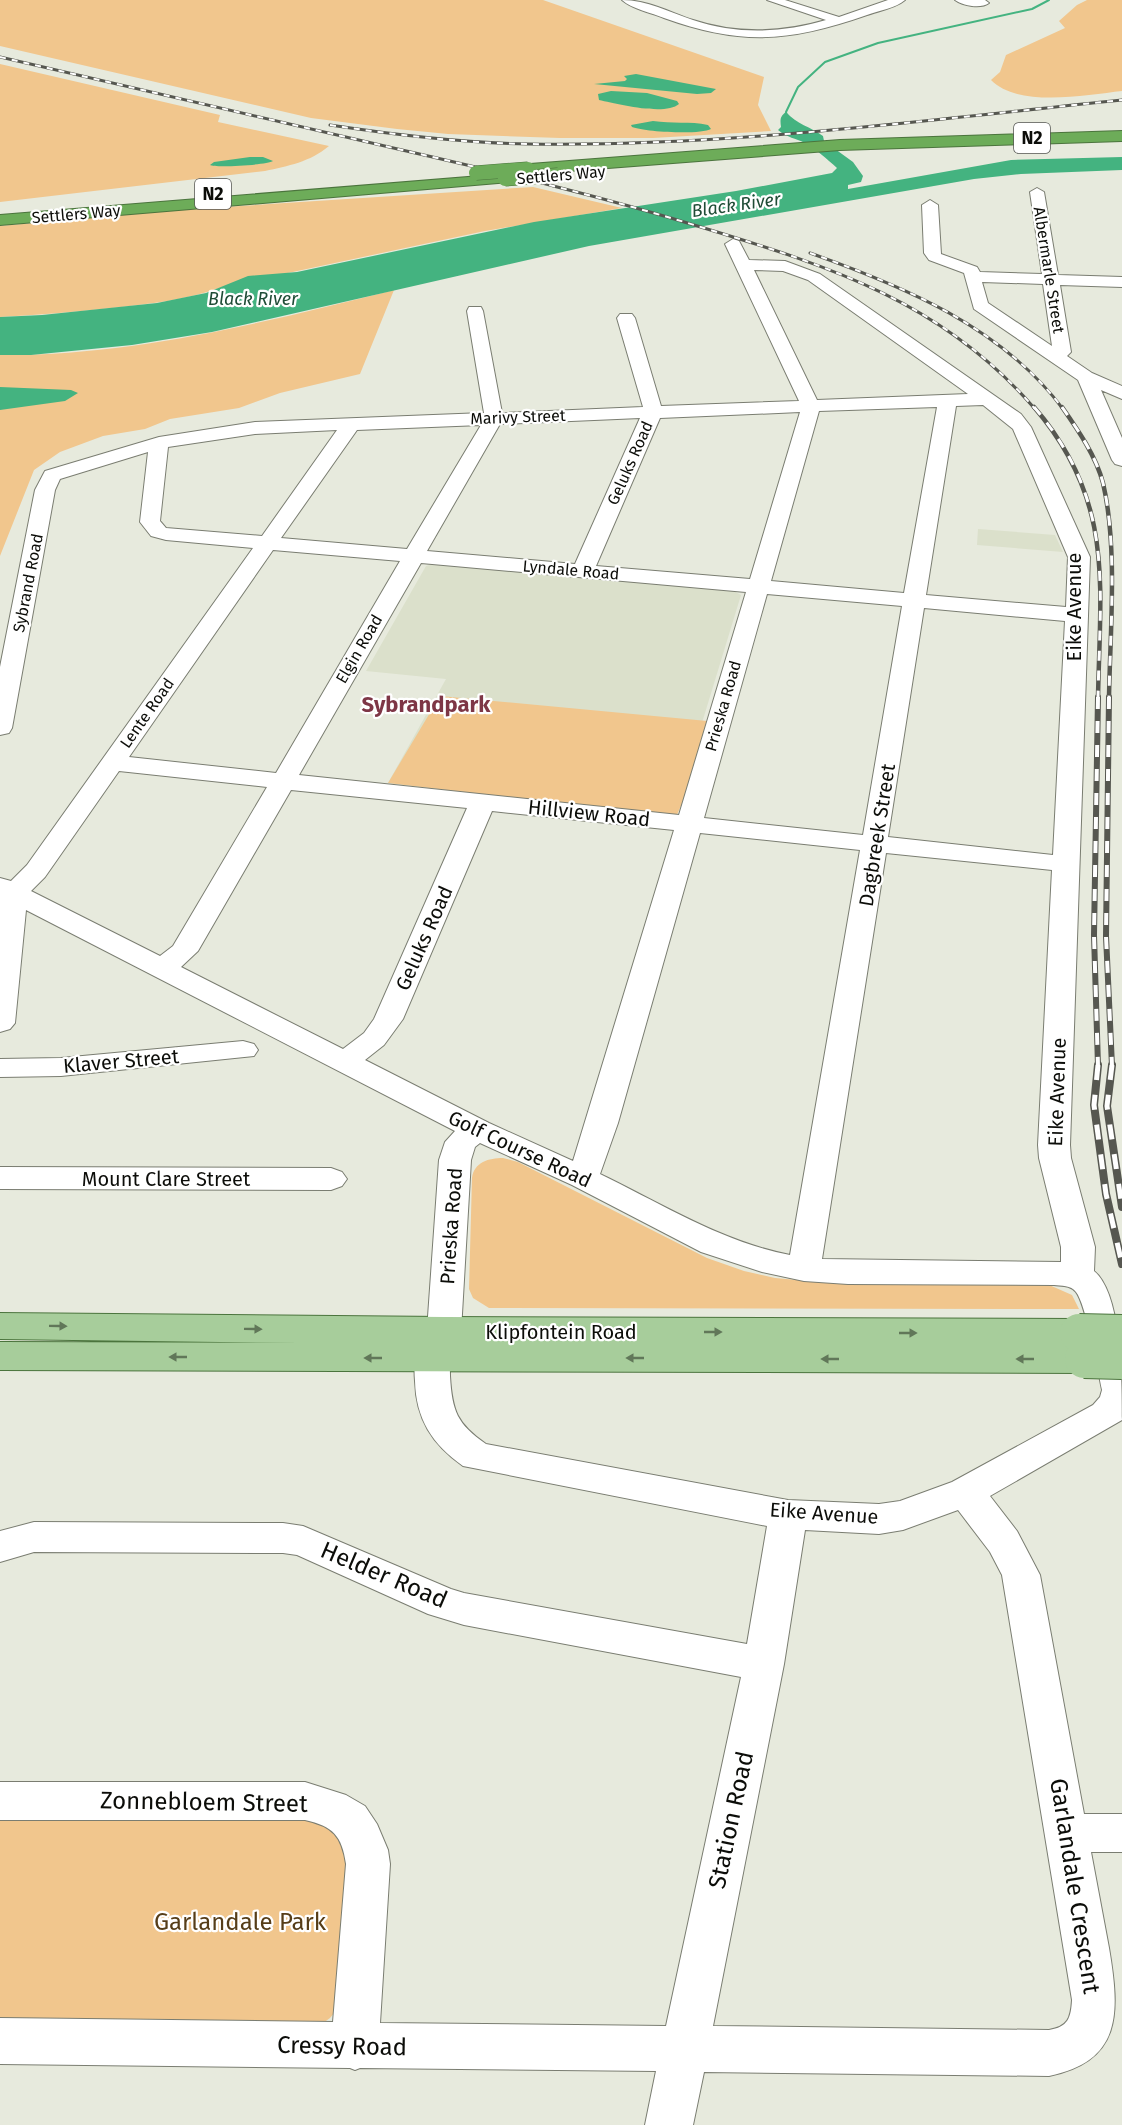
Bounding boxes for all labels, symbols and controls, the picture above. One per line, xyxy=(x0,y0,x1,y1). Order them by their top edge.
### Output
road number: N2 xyxy=(1014,123,1050,153)
street label: Settlers Way xyxy=(516,162,606,188)
road number: N2 xyxy=(195,179,231,209)
water label: Black River xyxy=(690,188,783,222)
street label: Settlers Way xyxy=(31,201,121,227)
street label: Albermarle Street xyxy=(1030,205,1068,335)
water label: Black River xyxy=(208,288,299,310)
street label: Marivy Street xyxy=(470,406,566,428)
street label: Geluks Road xyxy=(603,418,657,508)
street label: Sybrand Road xyxy=(9,532,47,634)
street label: Eike Avenue xyxy=(1062,553,1086,661)
street label: Lyndale Road xyxy=(522,556,620,584)
street label: Elgin Road xyxy=(332,611,386,687)
street label: Prieska Road xyxy=(701,658,745,754)
street label: Lente Road xyxy=(116,674,178,752)
district label: Sybrandpark xyxy=(362,691,491,718)
street label: Dagbreek Street xyxy=(854,761,900,908)
street label: Hillview Road xyxy=(527,795,651,831)
street label: Geluks Road xyxy=(390,882,458,994)
street label: Eike Avenue xyxy=(1043,1037,1071,1147)
street label: Klaver Street xyxy=(62,1044,181,1078)
street label: Golf Course Road xyxy=(445,1105,595,1193)
street label: Mount Clare Street xyxy=(82,1167,251,1191)
street label: Prieska Road xyxy=(435,1167,467,1285)
street label: Klipfontein Road xyxy=(485,1320,637,1344)
one-way arrow xyxy=(49,1321,68,1331)
one-way arrow xyxy=(244,1324,263,1334)
one-way arrow xyxy=(703,1327,722,1337)
one-way arrow xyxy=(898,1328,917,1338)
one-way arrow xyxy=(169,1352,188,1362)
one-way arrow xyxy=(364,1353,383,1363)
one-way arrow xyxy=(626,1353,645,1363)
one-way arrow xyxy=(821,1354,840,1364)
one-way arrow xyxy=(1016,1354,1035,1364)
street label: Eike Avenue xyxy=(769,1497,879,1529)
street label: Helder Road xyxy=(317,1536,451,1614)
street label: Station Road xyxy=(703,1749,759,1891)
street label: Garlandale Crescent xyxy=(1044,1776,1106,1996)
street label: Zonnebloem Street xyxy=(100,1786,308,1818)
park label: Garlandale Park xyxy=(154,1908,327,1936)
street label: Cressy Road xyxy=(277,2031,407,2061)

